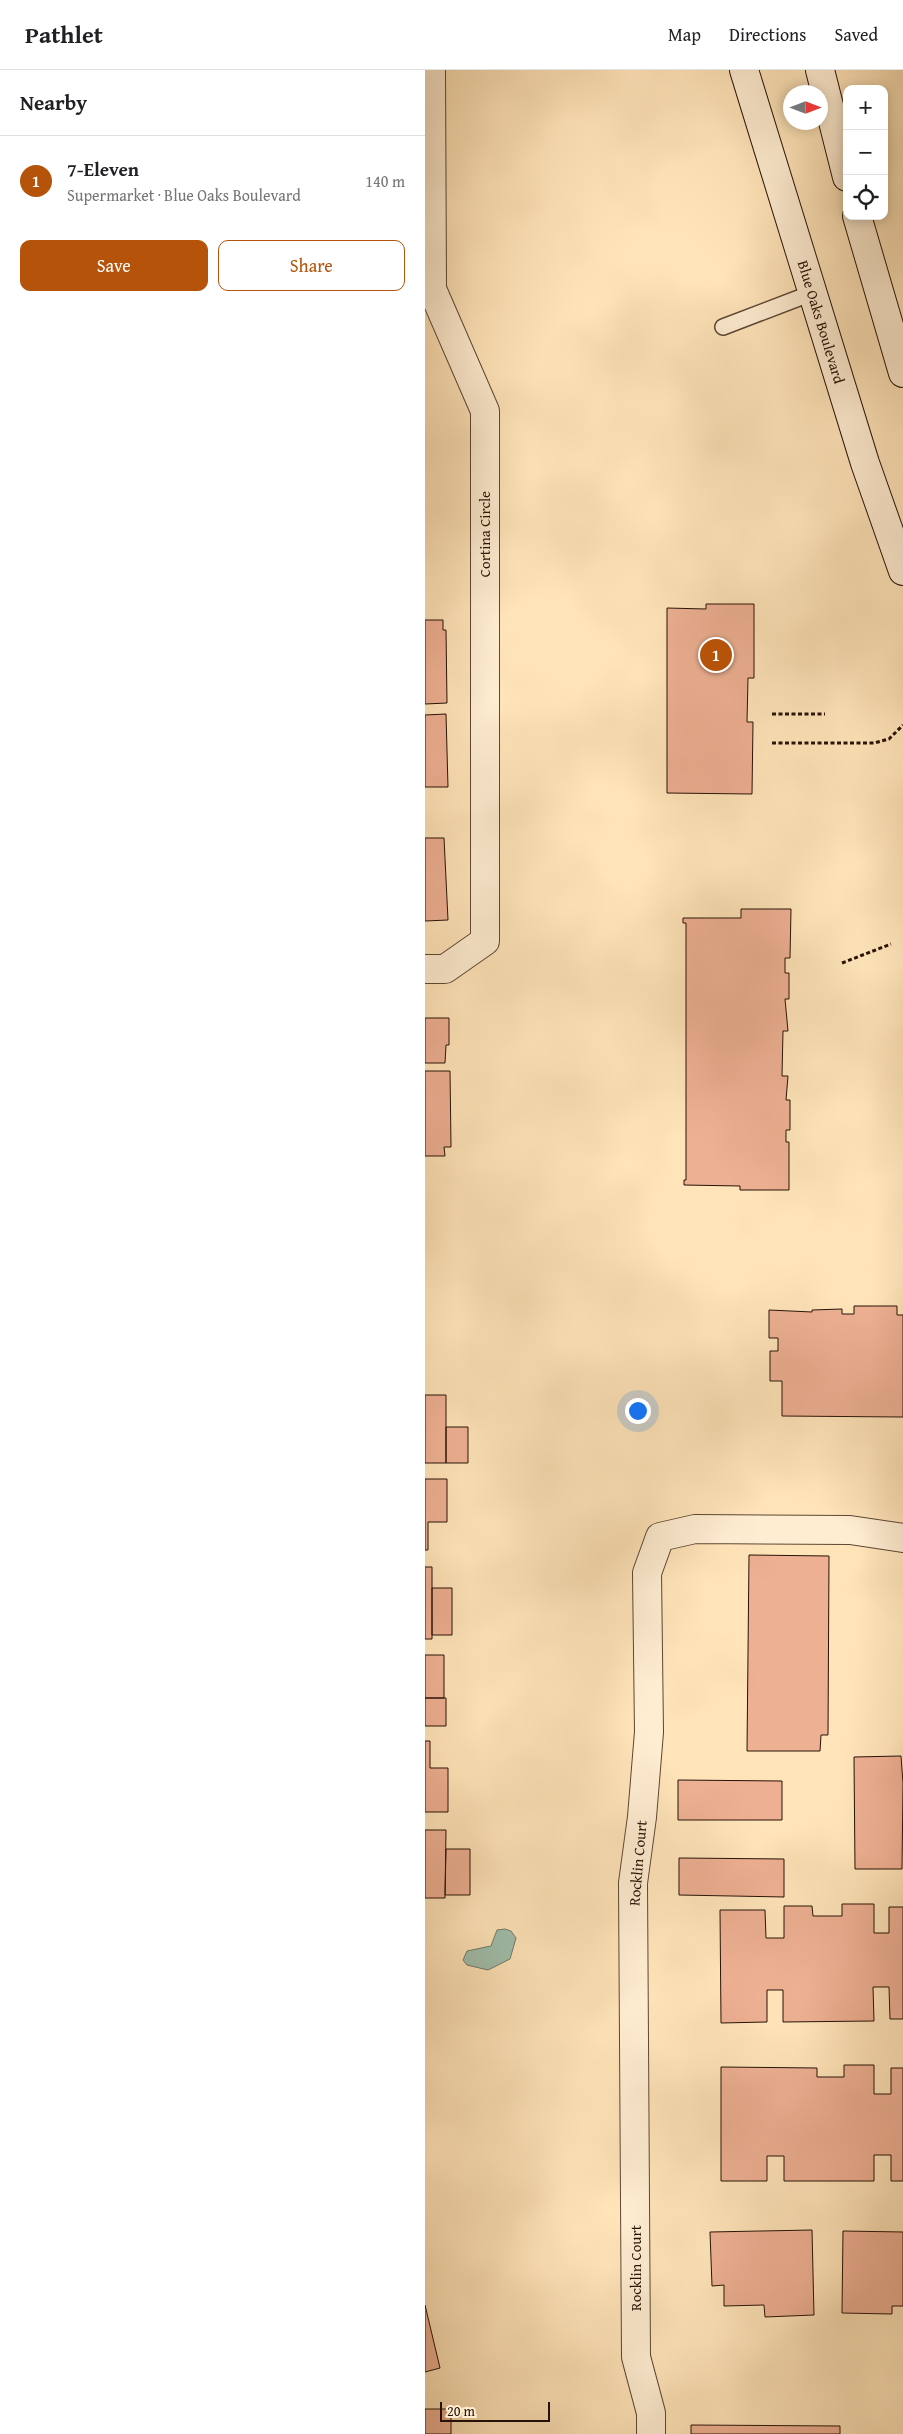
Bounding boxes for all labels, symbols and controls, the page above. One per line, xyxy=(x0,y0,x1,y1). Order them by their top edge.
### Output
text: Pathlet xyxy=(25,17,103,52)
text: Map xyxy=(668,21,701,48)
text: Directions xyxy=(729,21,806,48)
text: Saved xyxy=(834,21,878,48)
north arrow xyxy=(783,85,828,130)
map controls xyxy=(843,85,888,220)
button: + xyxy=(843,85,888,130)
text: Nearby xyxy=(20,87,87,118)
button: − xyxy=(843,130,888,175)
text: 7-Eleven xyxy=(67,155,139,183)
text: 1 xyxy=(32,169,40,193)
text: 140 m xyxy=(365,169,405,193)
button: locate xyxy=(843,175,888,220)
text: Supermarket · Blue Oaks Boulevard xyxy=(67,183,301,207)
button: Save xyxy=(20,240,208,291)
button: Share xyxy=(218,240,405,291)
street label: Blue Oaks Boulevard xyxy=(793,258,850,386)
street label: Cortina Circle xyxy=(474,491,495,577)
pin: 1 xyxy=(700,636,732,674)
your location xyxy=(625,1398,651,1424)
street label: Rocklin Court xyxy=(623,1819,652,1907)
street label: Rocklin Court xyxy=(625,2224,646,2311)
scale bar xyxy=(440,2399,550,2422)
text: 20 m xyxy=(447,2401,475,2421)

